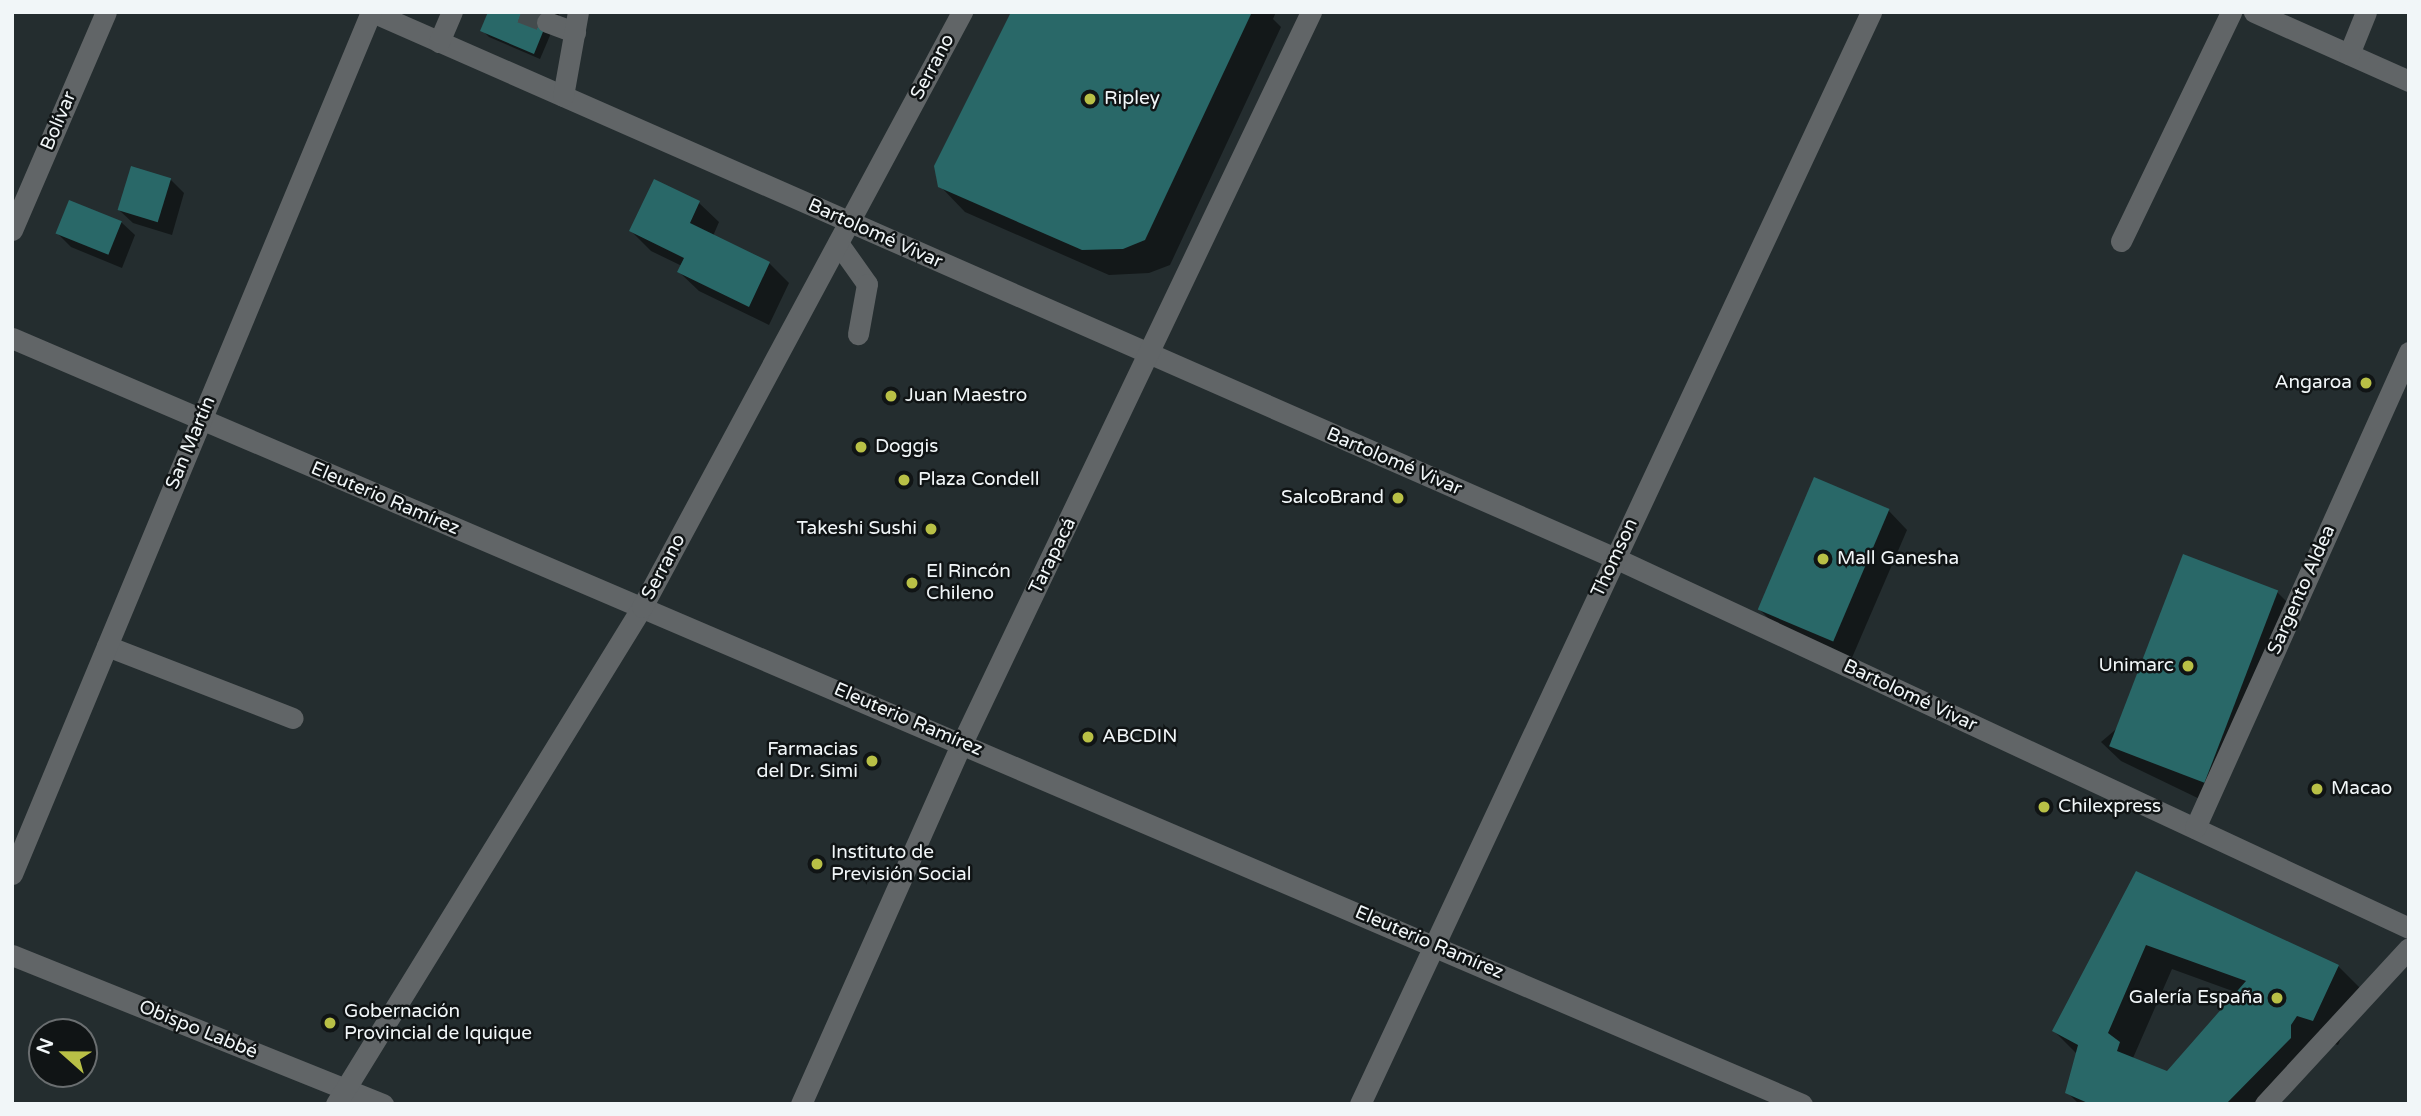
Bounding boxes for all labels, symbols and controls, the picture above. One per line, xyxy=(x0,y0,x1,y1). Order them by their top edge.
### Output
street label: Serrano xyxy=(906,30,960,104)
street label: Bolívar xyxy=(36,88,82,154)
place label: Ripley xyxy=(1104,88,1160,110)
marker: Ripley xyxy=(1082,91,1098,107)
street label: Bartolomé Vivar xyxy=(804,194,946,274)
place label: Angaroa xyxy=(2274,372,2352,394)
marker: Angaroa xyxy=(2358,375,2374,391)
place label: Juan Maestro xyxy=(905,385,1027,407)
marker: Juan Maestro xyxy=(883,388,899,404)
street label: San Martín xyxy=(161,393,221,493)
street label: Bartolomé Vivar xyxy=(1323,423,1465,501)
place label: Doggis xyxy=(875,436,938,458)
marker: Doggis xyxy=(853,439,869,455)
street label: Eleuterio Ramírez xyxy=(307,457,463,541)
place label: Plaza Condell xyxy=(918,469,1039,491)
marker: Plaza Condell xyxy=(896,472,912,488)
place label: SalcoBrand xyxy=(1281,487,1384,509)
marker: SalcoBrand xyxy=(1390,490,1406,506)
street label: Tarapacá xyxy=(1025,514,1081,598)
street label: Thomson xyxy=(1587,515,1643,601)
place label: Takeshi Sushi xyxy=(796,518,917,540)
marker: Takeshi Sushi xyxy=(923,521,939,537)
street label: Sargento Aldea xyxy=(2263,522,2341,658)
street label: Serrano xyxy=(637,530,691,604)
place label: Mall Ganesha xyxy=(1837,548,1959,570)
marker: Mall Ganesha xyxy=(1815,551,1831,567)
place label: El Rincón Chileno xyxy=(926,561,1011,605)
marker: El Rincón Chileno xyxy=(904,575,920,591)
street label: Bartolomé Vivar xyxy=(1840,655,1980,737)
place label: Unimarc xyxy=(2098,655,2174,677)
marker: Unimarc xyxy=(2180,658,2196,674)
street label: Eleuterio Ramírez xyxy=(830,678,986,762)
place label: ABCDIN xyxy=(1102,726,1177,748)
marker: ABCDIN xyxy=(1080,729,1096,745)
place label: Farmacias del Dr. Simi xyxy=(756,739,858,783)
marker: Farmacias del Dr. Simi xyxy=(864,753,880,769)
place label: Macao xyxy=(2331,778,2392,800)
marker: Macao xyxy=(2309,781,2325,797)
place label: Chilexpress xyxy=(2058,796,2161,818)
marker: Chilexpress xyxy=(2036,799,2052,815)
place label: Instituto de Previsión Social xyxy=(831,842,972,886)
marker: Instituto de Previsión Social xyxy=(809,856,825,872)
street label: Eleuterio Ramírez xyxy=(1351,901,1507,985)
place label: Galería España xyxy=(2129,987,2263,1009)
marker: Galería España xyxy=(2269,990,2285,1006)
street label: Obispo Labbé xyxy=(135,996,261,1064)
place label: Gobernación Provincial de Iquique xyxy=(344,1001,532,1045)
marker: Gobernación Provincial de Iquique xyxy=(322,1015,338,1031)
north arrow xyxy=(28,1018,98,1088)
text: N xyxy=(32,1035,58,1057)

